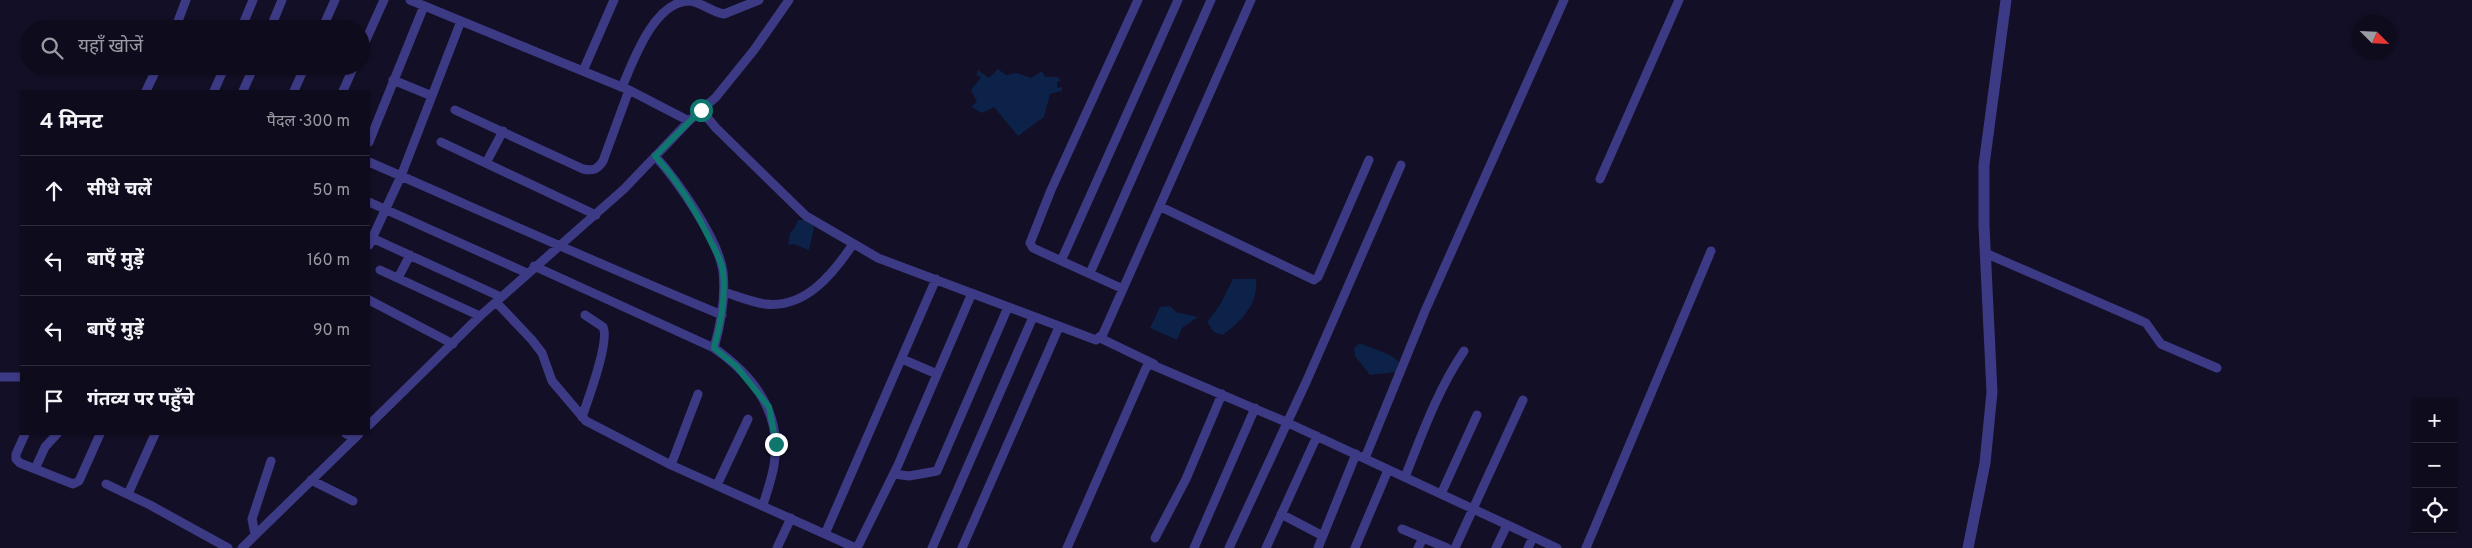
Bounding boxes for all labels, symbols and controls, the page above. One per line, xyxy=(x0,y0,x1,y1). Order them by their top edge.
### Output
north arrow xyxy=(2352,15,2397,60)
search box xyxy=(20,20,370,75)
icon: search xyxy=(38,34,66,62)
text: यहाँ खोजें xyxy=(78,35,143,59)
route start xyxy=(690,99,713,122)
text: 4 मिनट xyxy=(40,109,103,136)
text: पैदल · 300 m xyxy=(267,112,350,132)
icon: ahead xyxy=(40,177,68,205)
text: सीधे चलें xyxy=(87,178,152,202)
text: 50 m xyxy=(313,181,350,201)
icon: left xyxy=(40,247,68,275)
text: बाएँ मुड़ें xyxy=(87,248,144,272)
text: 160 m xyxy=(307,251,350,271)
icon: left xyxy=(40,317,68,345)
text: बाएँ मुड़ें xyxy=(87,318,144,342)
text: 90 m xyxy=(313,321,350,341)
icon: arrive xyxy=(40,387,68,415)
text: गंतव्य पर पहुँचे xyxy=(87,388,194,412)
map controls xyxy=(2412,398,2457,533)
button: + xyxy=(2412,398,2457,443)
route end xyxy=(765,433,788,456)
button: − xyxy=(2412,443,2457,488)
button: locate xyxy=(2412,488,2457,533)

